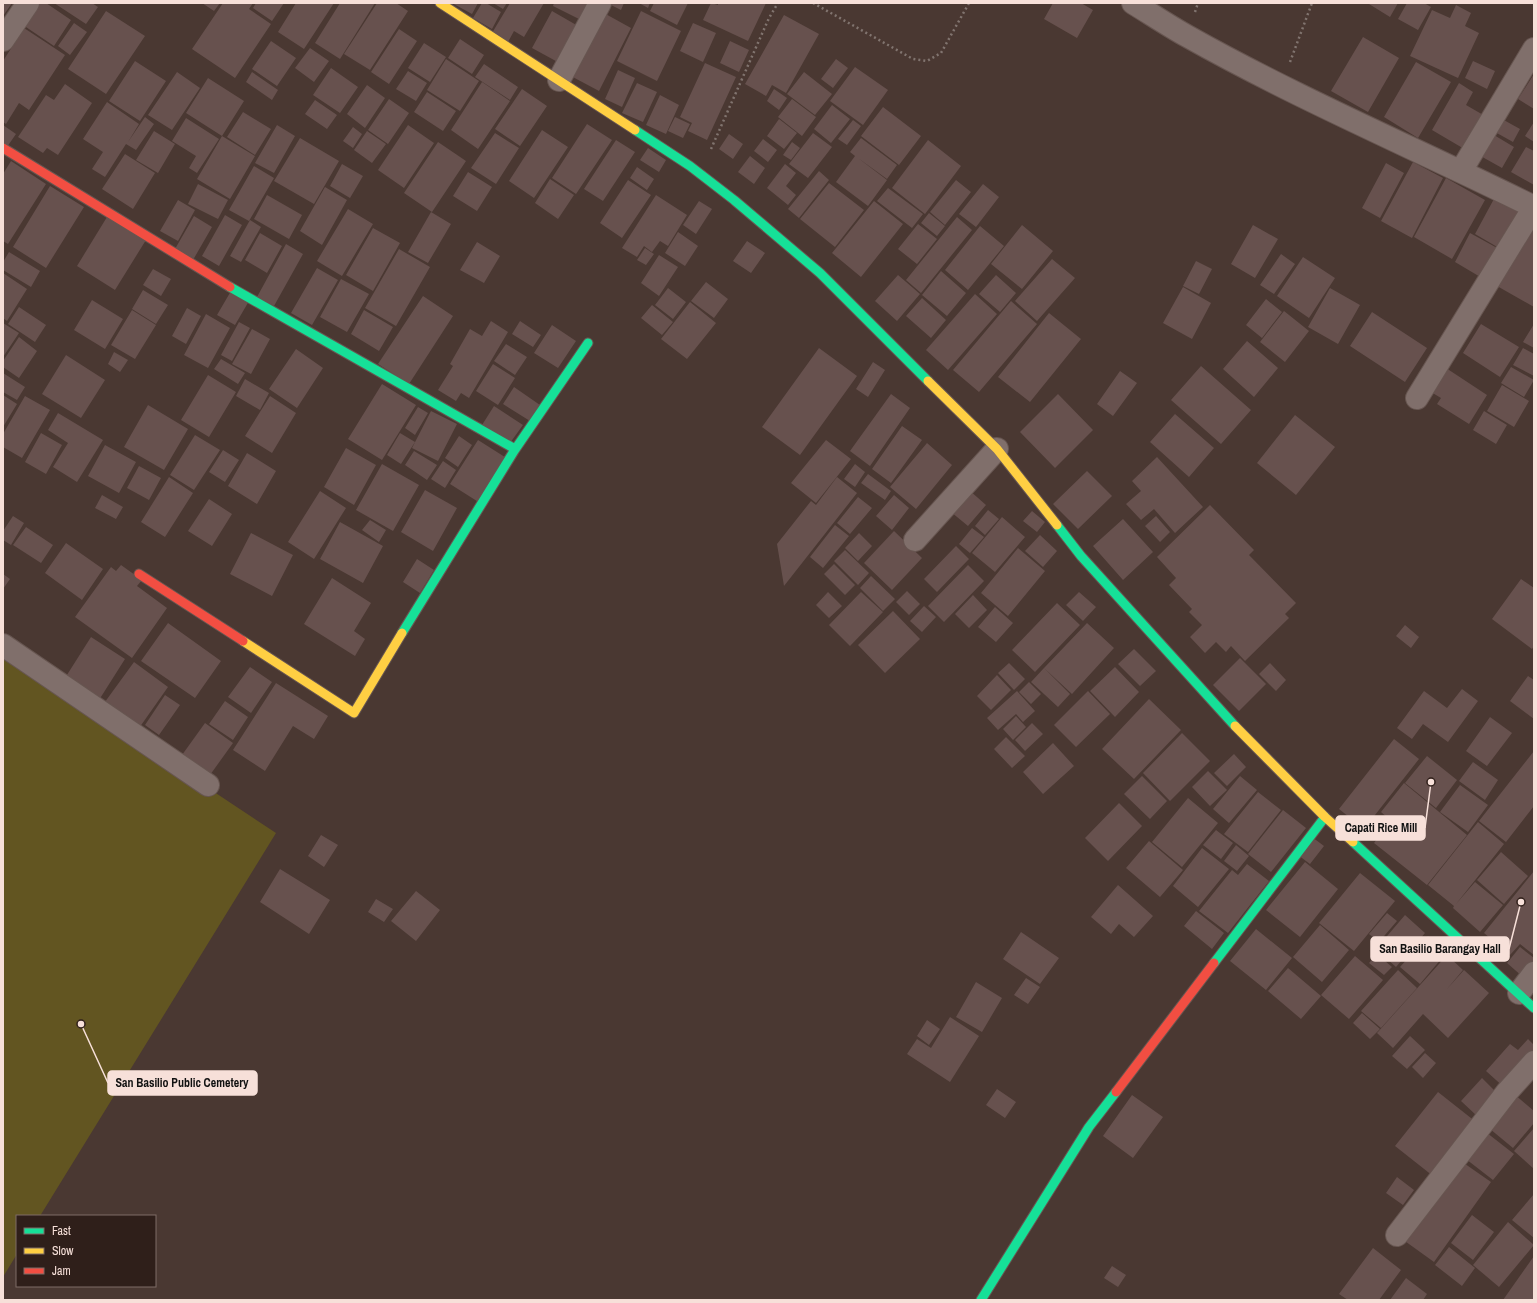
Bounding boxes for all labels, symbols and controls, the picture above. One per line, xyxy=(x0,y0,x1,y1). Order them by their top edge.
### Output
callout: Capati Rice Mill xyxy=(1336,816,1425,840)
text: Capati Rice Mill xyxy=(1345,820,1418,836)
callout: San Basilio Barangay Hall xyxy=(1371,937,1509,961)
text: San Basilio Barangay Hall xyxy=(1379,941,1501,957)
callout: San Basilio Public Cemetery xyxy=(108,1071,257,1095)
text: San Basilio Public Cemetery xyxy=(116,1075,249,1091)
legend xyxy=(16,1215,156,1287)
text: Fast xyxy=(52,1223,71,1239)
text: Slow xyxy=(52,1243,74,1259)
text: Jam xyxy=(52,1263,71,1279)

